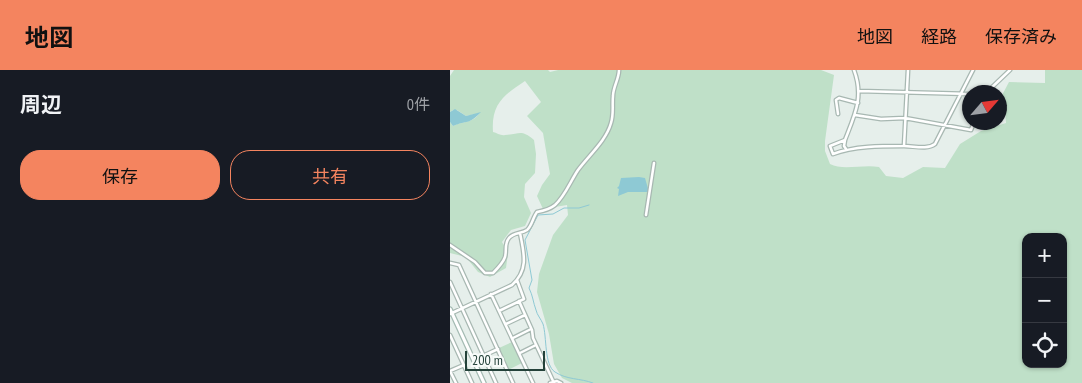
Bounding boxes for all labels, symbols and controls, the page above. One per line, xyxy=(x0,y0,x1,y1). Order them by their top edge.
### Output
text: 地図 xyxy=(25,22,73,53)
text: 地図 xyxy=(857,25,893,48)
text: 経路 xyxy=(921,25,957,48)
text: 保存済み xyxy=(985,25,1057,48)
north arrow xyxy=(962,85,1007,130)
text: 周辺 xyxy=(20,91,62,118)
text: 0件 xyxy=(407,94,430,114)
button: 保存 xyxy=(20,150,220,200)
button: 共有 xyxy=(230,150,430,200)
map controls xyxy=(1022,233,1067,368)
button: + xyxy=(1022,233,1067,278)
button: − xyxy=(1022,278,1067,323)
button: locate xyxy=(1022,323,1067,368)
scale bar xyxy=(465,348,545,371)
text: 200 m xyxy=(472,351,503,369)

